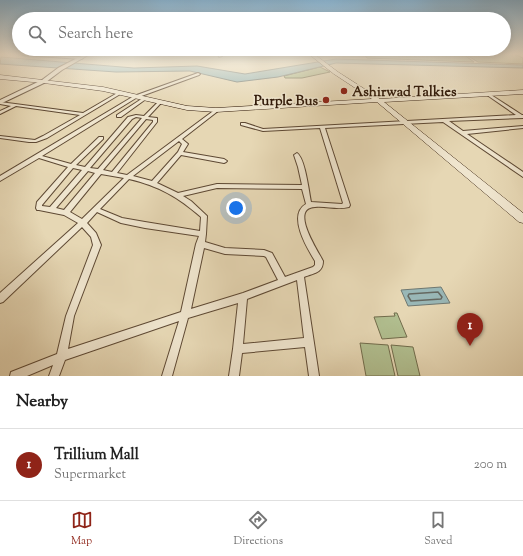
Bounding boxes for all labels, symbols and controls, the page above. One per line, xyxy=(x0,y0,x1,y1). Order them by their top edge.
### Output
search box xyxy=(12,12,511,56)
icon: search xyxy=(26,23,48,45)
text: Search here xyxy=(58,24,133,45)
place label: Ashirwad Talkies xyxy=(352,83,457,103)
marker: Ashirwad Talkies xyxy=(339,86,349,96)
place label: Purple Bus xyxy=(254,92,318,112)
marker: Purple Bus xyxy=(321,95,331,105)
your location xyxy=(226,198,246,218)
pin: 1 xyxy=(457,313,483,346)
text: Nearby xyxy=(16,390,68,414)
text: Trillium Mall xyxy=(54,445,139,466)
text: 1 xyxy=(27,456,31,474)
text: 200 m xyxy=(474,456,507,474)
text: Supermarket xyxy=(54,466,126,484)
tab: Map xyxy=(71,509,93,549)
tab: Directions xyxy=(234,509,283,549)
tab: Saved xyxy=(424,509,452,549)

